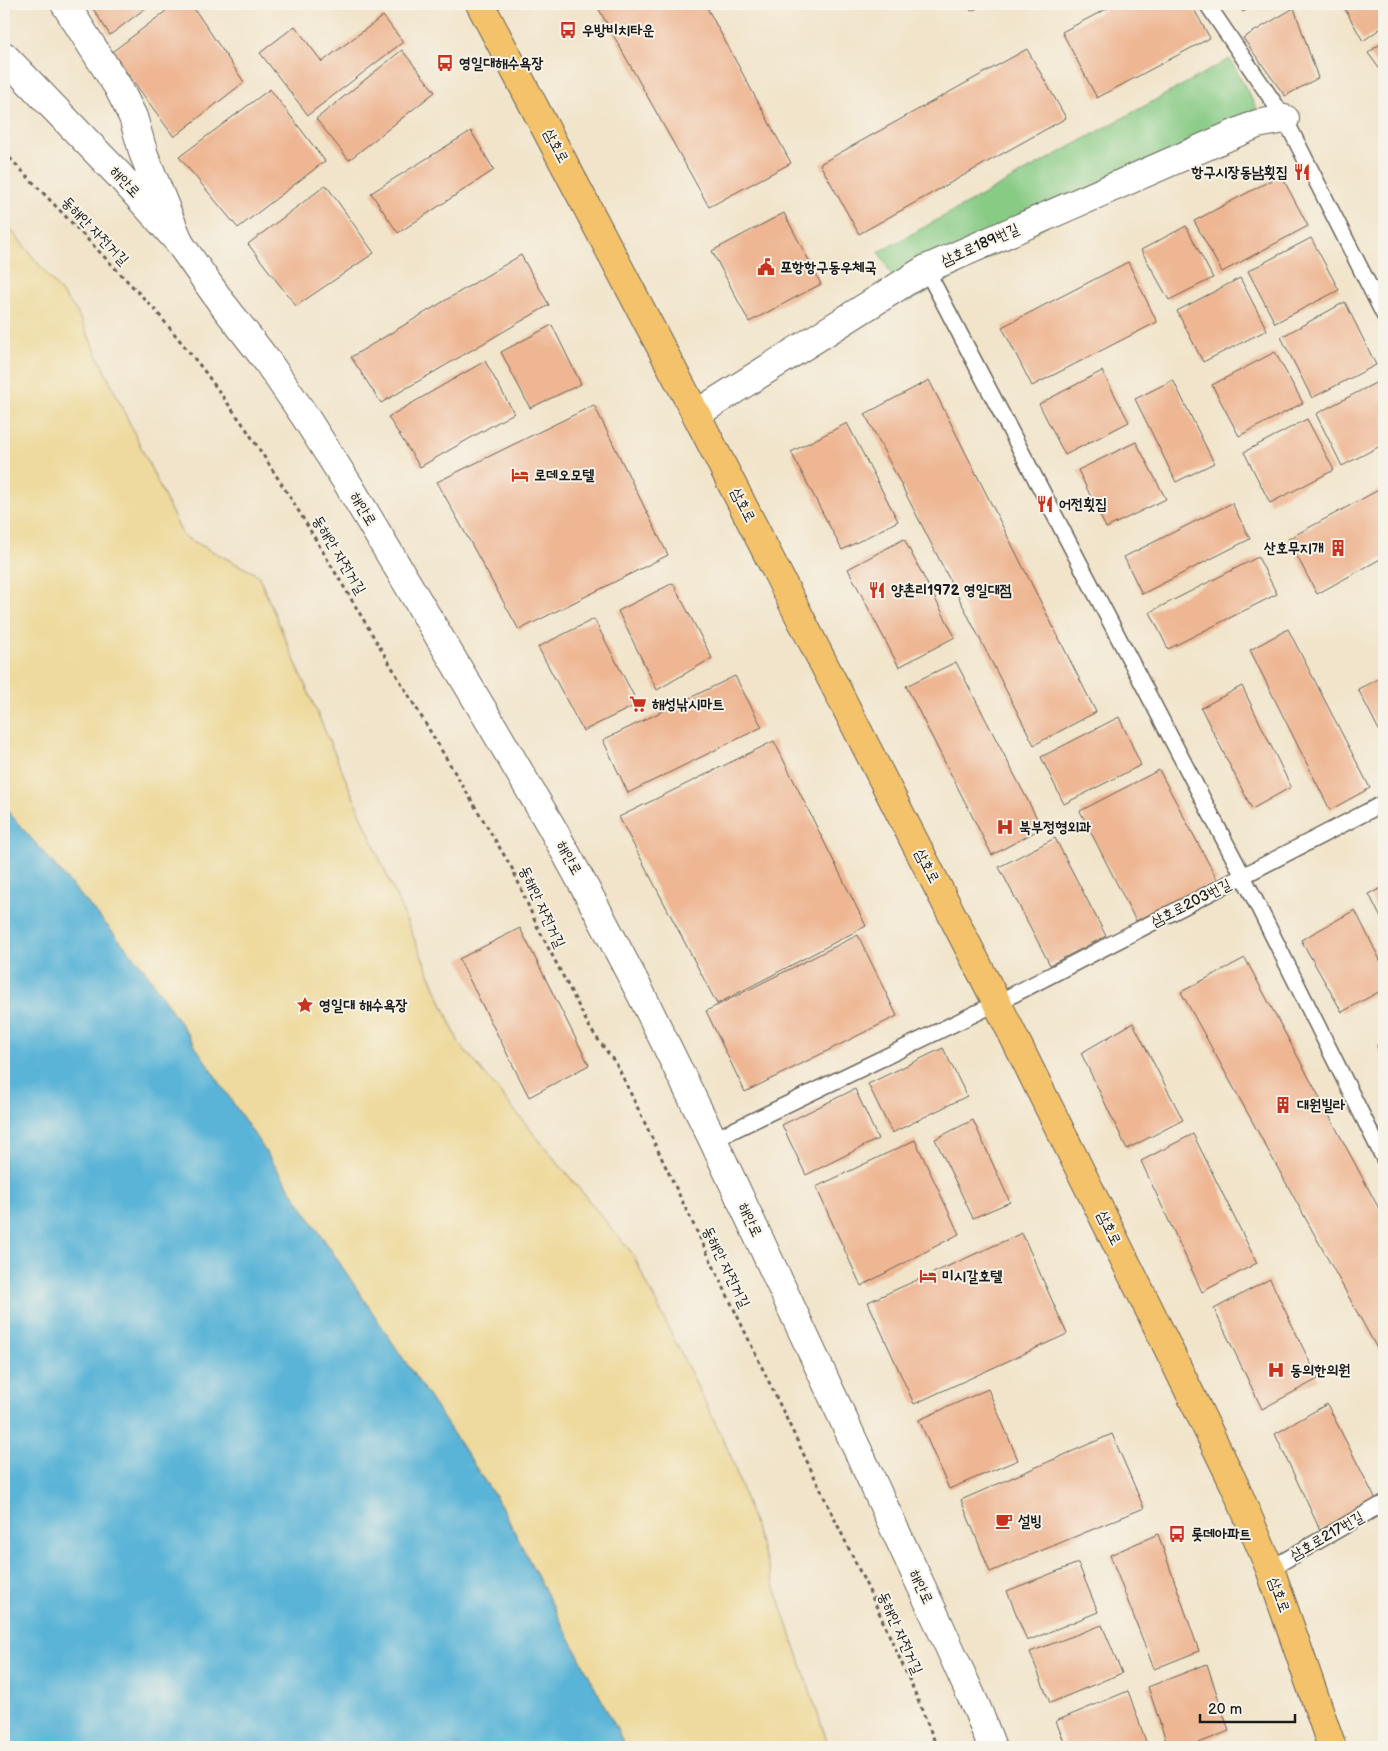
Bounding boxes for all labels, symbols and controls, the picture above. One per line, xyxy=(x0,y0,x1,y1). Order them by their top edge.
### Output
bus stop icon: 우방비치타운 xyxy=(558,20,578,40)
place label: 우방비치타운 xyxy=(582,21,654,40)
bus stop icon: 영일대해수욕장 xyxy=(435,53,455,73)
place label: 영일대해수욕장 xyxy=(459,54,544,73)
street label: 삼호로 xyxy=(539,126,573,166)
street label: 해안로 xyxy=(106,162,144,202)
restaurant icon: 항구시장동남횟집 xyxy=(1292,162,1312,182)
place label: 항구시장동남횟집 xyxy=(1190,163,1288,182)
street label: 동해안 자전거길 xyxy=(57,193,133,269)
street label: 삼호로189번길 xyxy=(938,219,1022,271)
public building icon: 포항항구동우체국 xyxy=(756,257,776,277)
place label: 포항항구동우체국 xyxy=(780,258,877,277)
hotel icon: 로데오모텔 xyxy=(510,465,530,485)
place label: 로데오모텔 xyxy=(534,466,594,485)
street label: 삼호로 xyxy=(726,485,760,525)
street label: 해안로 xyxy=(346,489,380,529)
restaurant icon: 어전횟집 xyxy=(1035,494,1055,514)
place label: 어전횟집 xyxy=(1059,495,1107,514)
street label: 동해안 자전거길 xyxy=(308,512,370,598)
building icon: 산호무지개 xyxy=(1328,538,1348,558)
place label: 산호무지개 xyxy=(1264,539,1324,558)
restaurant icon: 양촌리1972 영일대점 xyxy=(867,580,887,600)
place label: 양촌리1972 영일대점 xyxy=(891,581,1012,600)
supermarket icon: 해성낚시마트 xyxy=(628,694,648,714)
place label: 해성낚시마트 xyxy=(652,695,724,714)
hospital icon: 북부정형외과 xyxy=(995,817,1015,837)
place label: 북부정형외과 xyxy=(1019,818,1091,837)
street label: 해안로 xyxy=(552,838,586,878)
street label: 삼호로 xyxy=(910,846,944,886)
street label: 동해안 자전거길 xyxy=(515,863,569,951)
street label: 삼호로203번길 xyxy=(1148,875,1234,931)
place icon: 영일대 해수욕장 xyxy=(295,995,315,1015)
place label: 영일대 해수욕장 xyxy=(319,996,408,1015)
building icon: 대원빌라 xyxy=(1273,1095,1293,1115)
place label: 대원빌라 xyxy=(1297,1096,1345,1115)
street label: 해안로 xyxy=(734,1200,766,1240)
street label: 삼호로 xyxy=(1093,1208,1125,1248)
street label: 동해안 자전거길 xyxy=(698,1223,754,1311)
hotel icon: 미시갈호텔 xyxy=(918,1266,938,1286)
place label: 미시갈호텔 xyxy=(942,1267,1002,1286)
hospital icon: 동의한의원 xyxy=(1266,1360,1286,1380)
place label: 동의한의원 xyxy=(1290,1361,1350,1380)
street label: 삼호로217번길 xyxy=(1287,1507,1367,1565)
cafe icon: 설빙 xyxy=(994,1511,1014,1531)
place label: 설빙 xyxy=(1018,1512,1042,1531)
bus stop icon: 롯데아파트 xyxy=(1167,1524,1187,1544)
place label: 롯데아파트 xyxy=(1191,1525,1251,1544)
street label: 해안로 xyxy=(905,1567,937,1607)
street label: 삼호로 xyxy=(1264,1575,1294,1615)
street label: 동해안 자전거길 xyxy=(873,1589,927,1677)
scale bar xyxy=(1200,1691,1296,1723)
text: 20 m xyxy=(1208,1700,1242,1719)

